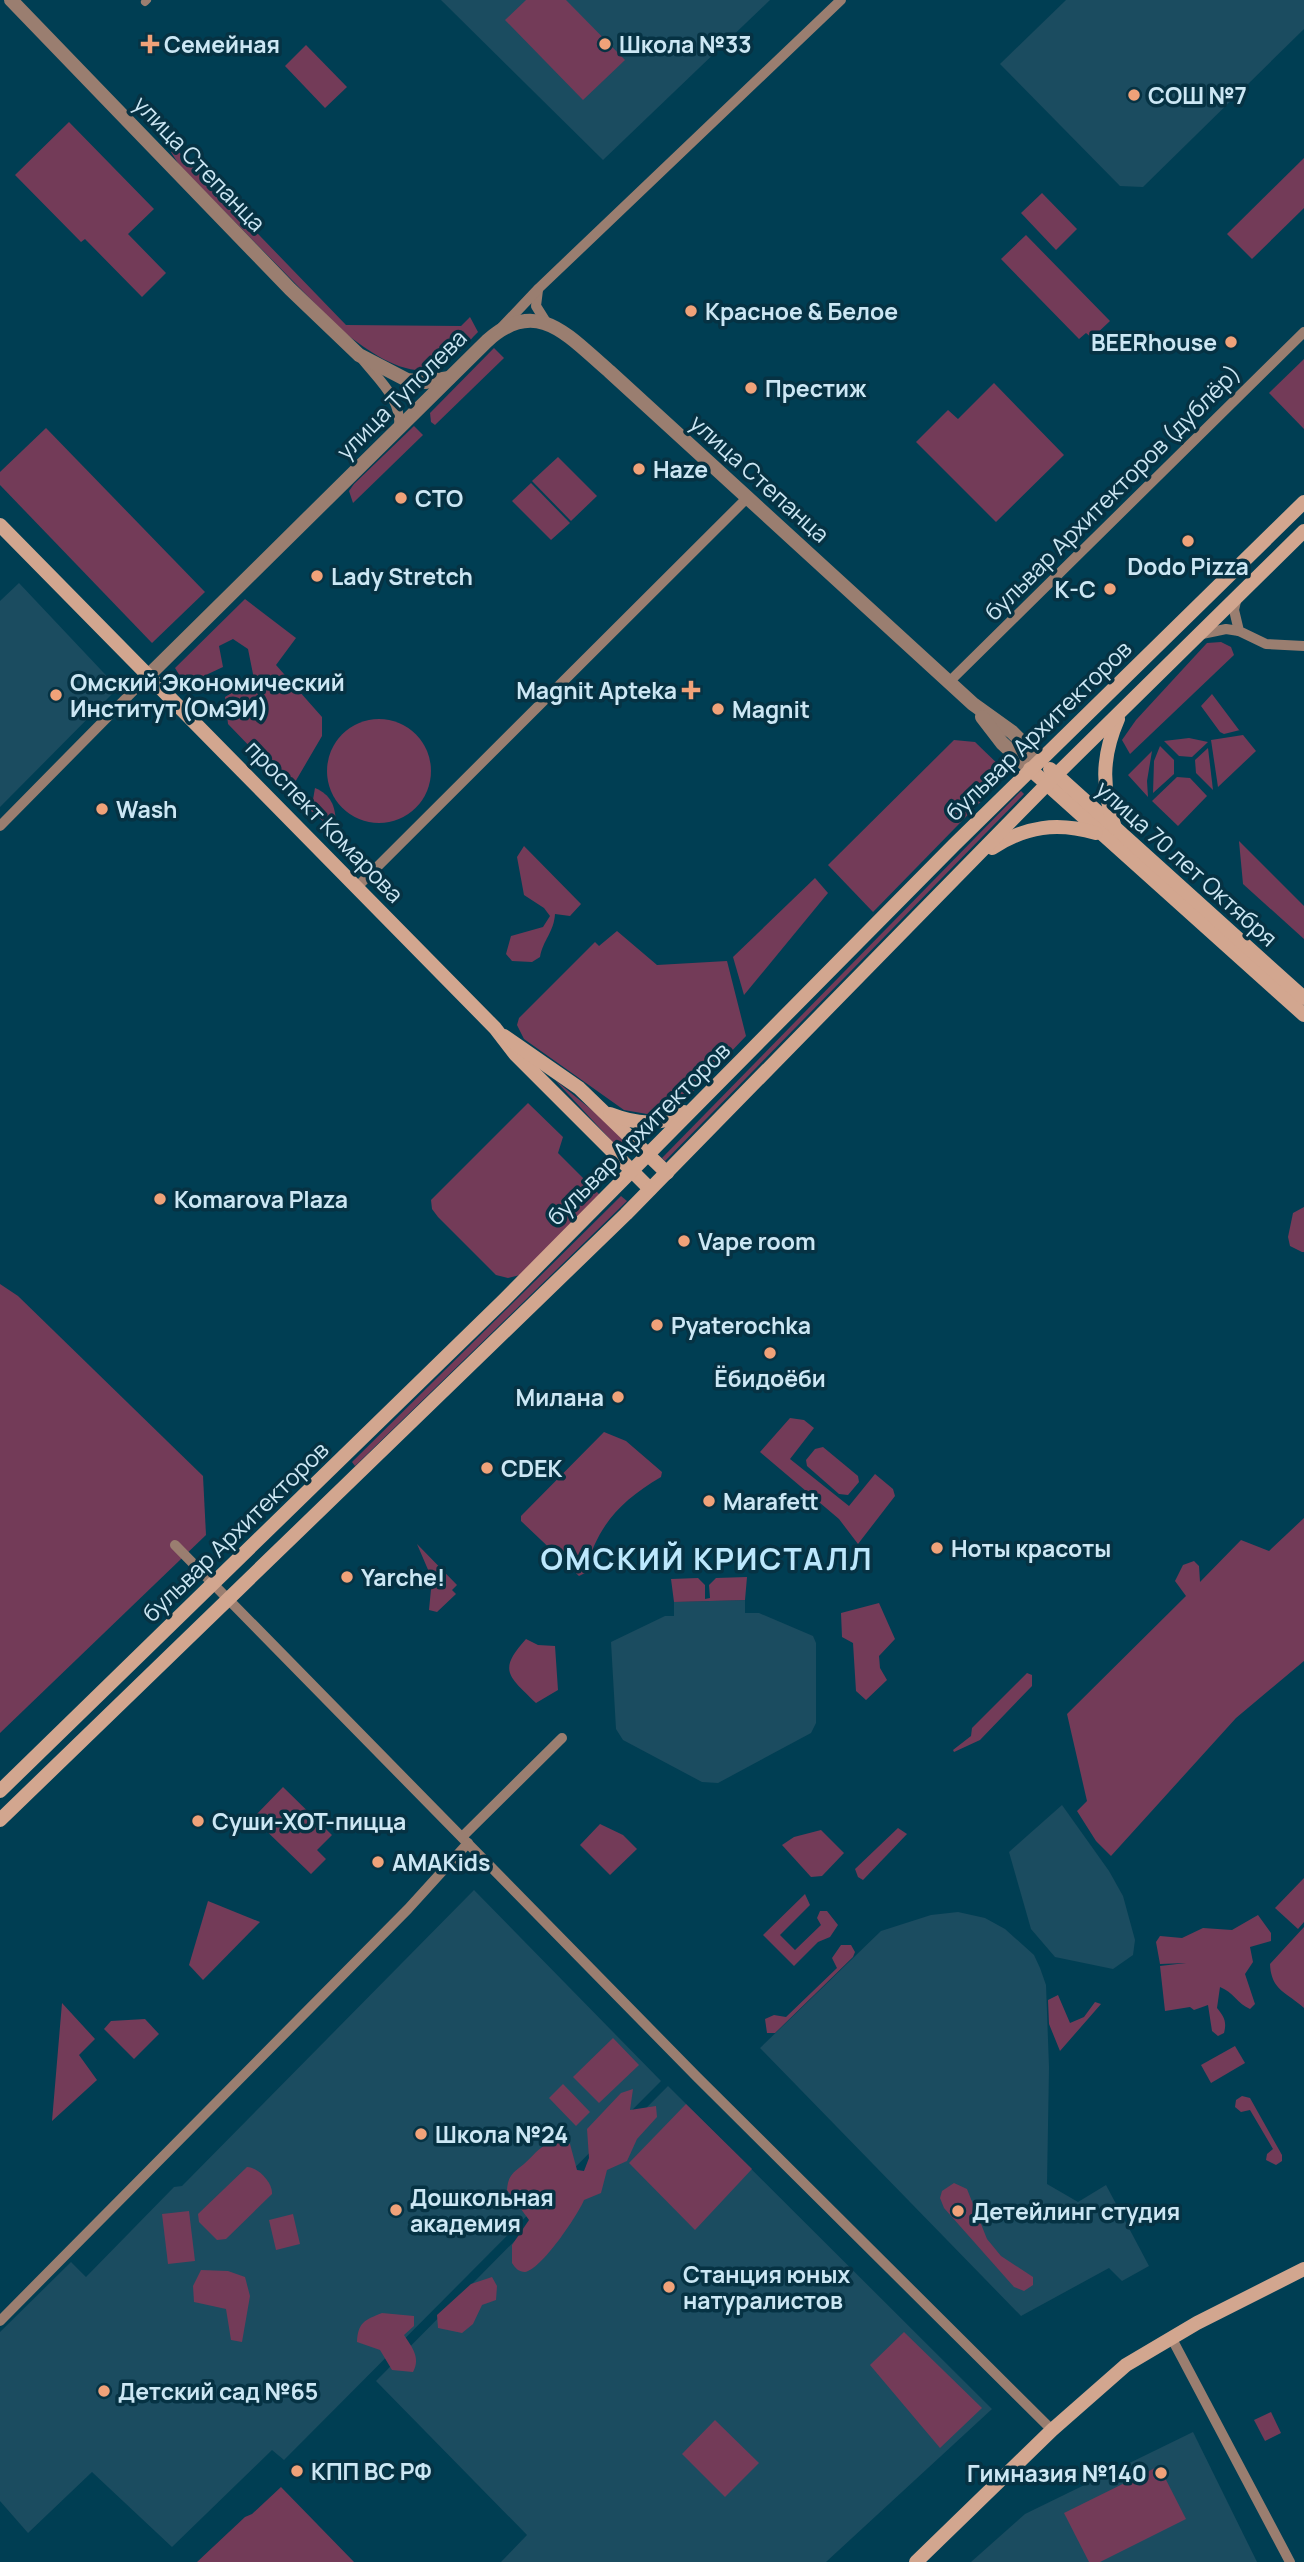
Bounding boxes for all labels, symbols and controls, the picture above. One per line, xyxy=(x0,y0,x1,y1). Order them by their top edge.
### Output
place label: Семейная xyxy=(164,28,280,60)
place label: Школа №33 xyxy=(619,28,752,60)
marker: Семейная xyxy=(142,36,158,52)
marker: Школа №33 xyxy=(597,36,613,52)
place label: СОШ №7 xyxy=(1148,79,1247,111)
marker: СОШ №7 xyxy=(1126,87,1142,103)
street label: улица Степанца xyxy=(127,88,273,238)
place label: Красное & Белое xyxy=(705,295,898,327)
marker: Красное & Белое xyxy=(683,303,699,319)
street label: улица Туполева xyxy=(329,322,473,466)
place label: BEERhouse xyxy=(1091,326,1217,358)
marker: BEERhouse xyxy=(1223,334,1239,350)
street label: бульвар Архитекторов (дублёр) xyxy=(977,357,1247,627)
place label: Престиж xyxy=(765,372,867,404)
marker: Престиж xyxy=(743,380,759,396)
street label: улица Степанца xyxy=(683,407,837,549)
place label: Haze xyxy=(653,453,708,485)
marker: Haze xyxy=(631,461,647,477)
place label: СТО xyxy=(415,482,463,514)
marker: СТО xyxy=(393,490,409,506)
marker: Dodo Pizza xyxy=(1180,533,1196,549)
place label: Dodo Pizza xyxy=(1127,550,1249,582)
place label: Lady Stretch xyxy=(331,560,473,592)
marker: Lady Stretch xyxy=(309,568,325,584)
place label: К-С xyxy=(1054,573,1096,605)
marker: К-С xyxy=(1102,581,1118,597)
street label: бульвар Архитекторов xyxy=(938,633,1138,827)
place label: Омский Экономический Институт (ОмЭИ) xyxy=(70,666,345,724)
place label: Magnit Apteka xyxy=(516,674,677,706)
marker: Magnit Apteka xyxy=(683,682,699,698)
marker: Омский Экономический Институт (ОмЭИ) xyxy=(48,687,64,703)
place label: Magnit xyxy=(732,693,810,725)
marker: Magnit xyxy=(710,701,726,717)
street label: проспект Комарова xyxy=(239,733,411,909)
street label: улица 70 лет Октября xyxy=(1089,773,1285,953)
place label: Wash xyxy=(116,793,178,825)
marker: Wash xyxy=(94,801,110,817)
street label: бульвар Архитекторов xyxy=(539,1034,737,1232)
place label: Komarova Plaza xyxy=(174,1183,348,1215)
marker: Komarova Plaza xyxy=(152,1191,168,1207)
place label: Vape room xyxy=(698,1225,816,1257)
marker: Vape room xyxy=(676,1233,692,1249)
place label: Pyaterochka xyxy=(671,1309,811,1341)
marker: Pyaterochka xyxy=(649,1317,665,1333)
marker: Ёбидоёби xyxy=(762,1345,778,1361)
place label: Ёбидоёби xyxy=(714,1362,826,1394)
place label: Милана xyxy=(516,1381,604,1413)
marker: Милана xyxy=(610,1389,626,1405)
street label: бульвар Архитекторов xyxy=(135,1434,335,1628)
place label: CDEK xyxy=(501,1452,563,1484)
marker: CDEK xyxy=(479,1460,495,1476)
place label: Marafett xyxy=(723,1485,819,1517)
marker: Marafett xyxy=(701,1493,717,1509)
place label: Ноты красоты xyxy=(951,1532,1111,1564)
district label: ОМСКИЙ КРИСТАЛЛ xyxy=(540,1538,874,1579)
marker: Ноты красоты xyxy=(929,1540,945,1556)
place label: Yarche! xyxy=(361,1561,445,1593)
marker: Yarche! xyxy=(339,1569,355,1585)
place label: Суши-ХОТ-пицца xyxy=(212,1805,406,1837)
marker: Суши-ХОТ-пицца xyxy=(190,1813,206,1829)
place label: AMAKids xyxy=(392,1846,491,1878)
marker: AMAKids xyxy=(370,1854,386,1870)
place label: Школа №24 xyxy=(435,2118,568,2150)
marker: Школа №24 xyxy=(413,2126,429,2142)
place label: Дошкольная академия xyxy=(410,2181,554,2239)
place label: Детейлинг студия xyxy=(972,2195,1180,2227)
marker: Дошкольная академия xyxy=(388,2202,404,2218)
marker: Детейлинг студия xyxy=(950,2203,966,2219)
place label: Станция юных натуралистов xyxy=(683,2258,850,2316)
marker: Станция юных натуралистов xyxy=(661,2279,677,2295)
place label: Детский сад №65 xyxy=(118,2375,318,2407)
marker: Детский сад №65 xyxy=(96,2383,112,2399)
place label: КПП ВС РФ xyxy=(311,2455,432,2487)
place label: Гимназия №140 xyxy=(967,2457,1147,2489)
marker: КПП ВС РФ xyxy=(289,2463,305,2479)
marker: Гимназия №140 xyxy=(1153,2465,1169,2481)

